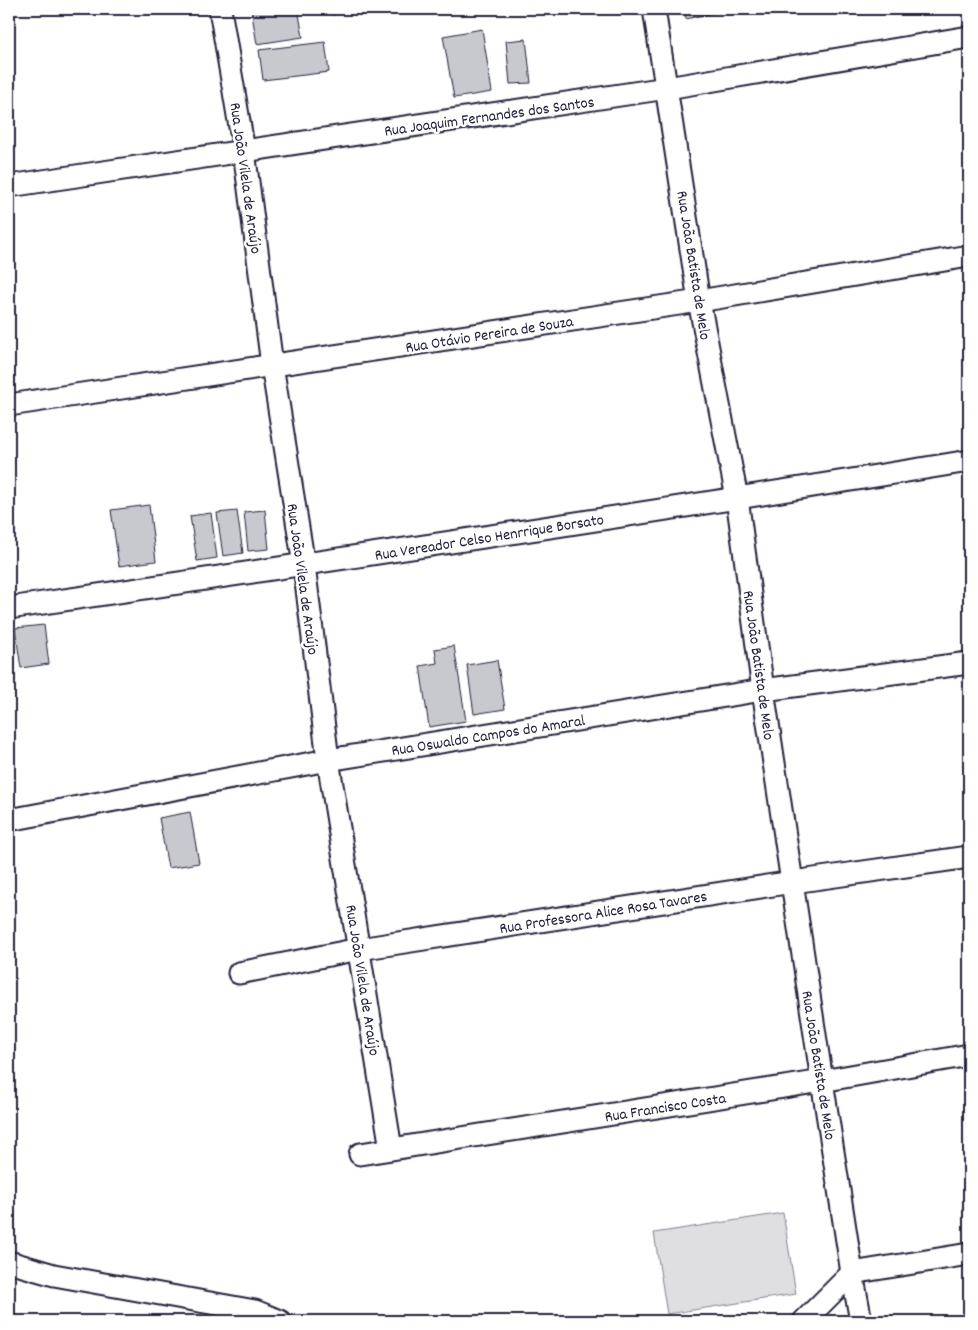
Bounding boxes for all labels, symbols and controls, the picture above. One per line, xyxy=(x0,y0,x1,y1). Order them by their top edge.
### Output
street label: Rua Joaquim Fernandes dos Santos xyxy=(383,91,596,144)
street label: Rua João Vilela de Araújo xyxy=(223,101,267,256)
street label: Rua João Batista de Melo xyxy=(669,189,716,342)
street label: Rua Otávio Pereira de Souza xyxy=(404,311,575,360)
street label: Rua João Vilela de Araújo xyxy=(280,502,324,657)
street label: Rua Vereador Celso Henrrique Borsato xyxy=(373,509,606,568)
street label: Rua João Batista de Melo xyxy=(736,589,779,742)
street label: Rua Oswaldo Campos do Amaral xyxy=(390,710,587,763)
street label: Rua Professora Alice Rosa Tavares xyxy=(498,886,709,941)
street label: Rua João Vilela de Araújo xyxy=(338,903,385,1058)
street label: Rua João Batista de Melo xyxy=(794,989,841,1142)
street label: Rua Francisco Costa xyxy=(603,1087,728,1129)

